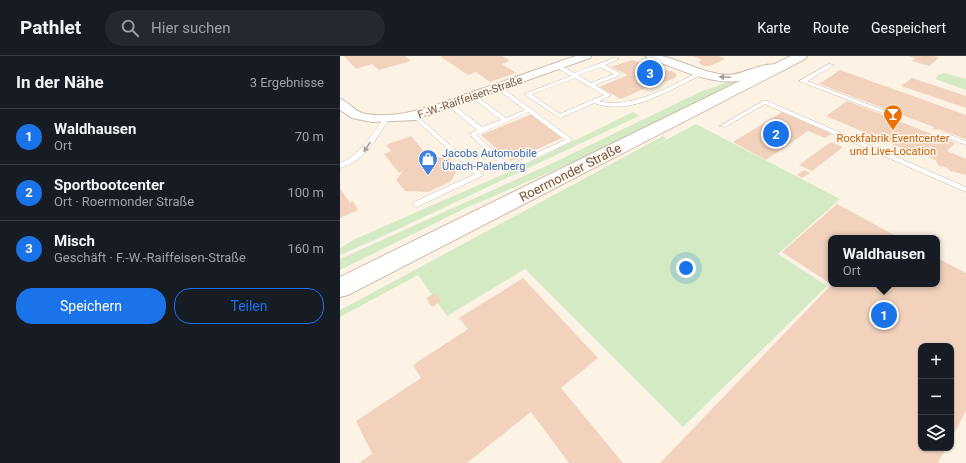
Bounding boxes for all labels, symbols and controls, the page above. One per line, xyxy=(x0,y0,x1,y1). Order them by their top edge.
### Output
search box xyxy=(105,10,385,46)
text: Pathlet xyxy=(20,16,81,39)
icon: search xyxy=(119,17,141,39)
text: Hier suchen xyxy=(151,19,231,37)
text: Karte xyxy=(757,20,791,36)
text: Route xyxy=(813,20,849,36)
text: Gespeichert xyxy=(871,20,946,36)
pin: 3 xyxy=(637,58,663,88)
text: In der Nähe xyxy=(16,72,104,92)
street label: F.-W.-Raiffeisen-Straße xyxy=(416,73,524,122)
one-way arrow xyxy=(719,74,731,81)
text: 3 Ergebnisse xyxy=(250,75,324,90)
bar icon: Rockfabrik Eventcenter und Live-Location xyxy=(882,103,904,131)
pin: 2 xyxy=(763,119,789,149)
text: Waldhausen xyxy=(54,120,136,138)
text: 1 xyxy=(25,129,33,144)
text: 70 m xyxy=(295,129,324,144)
place label: Rockfabrik Eventcenter und Live-Location xyxy=(837,132,950,158)
text: Ort xyxy=(54,138,72,153)
street label: Roermonder Straße xyxy=(517,140,624,205)
one-way arrow xyxy=(363,142,371,153)
place label: Jacobs Automobile Übach-Palenberg xyxy=(442,147,537,173)
shop icon: Jacobs Automobile Übach-Palenberg xyxy=(417,148,439,176)
text: Sportbootcenter xyxy=(54,176,165,194)
text: 2 xyxy=(25,185,33,200)
text: 100 m xyxy=(287,185,324,200)
text: Ort · Roermonder Straße xyxy=(54,194,194,209)
text: Misch xyxy=(54,232,95,250)
popup xyxy=(828,235,940,287)
text: 3 xyxy=(25,241,33,256)
text: 160 m xyxy=(287,241,324,256)
text: Waldhausen xyxy=(843,245,925,263)
text: Geschäft · F.-W.-Raiffeisen-Straße xyxy=(54,250,246,265)
your location xyxy=(676,258,696,278)
text: Ort xyxy=(843,263,861,278)
button: Speichern xyxy=(16,288,166,324)
button: Teilen xyxy=(174,288,324,324)
pin: 1 xyxy=(871,300,897,330)
map controls xyxy=(918,343,954,451)
button: + xyxy=(918,343,954,379)
button: − xyxy=(918,379,954,415)
button: layers xyxy=(918,415,954,451)

